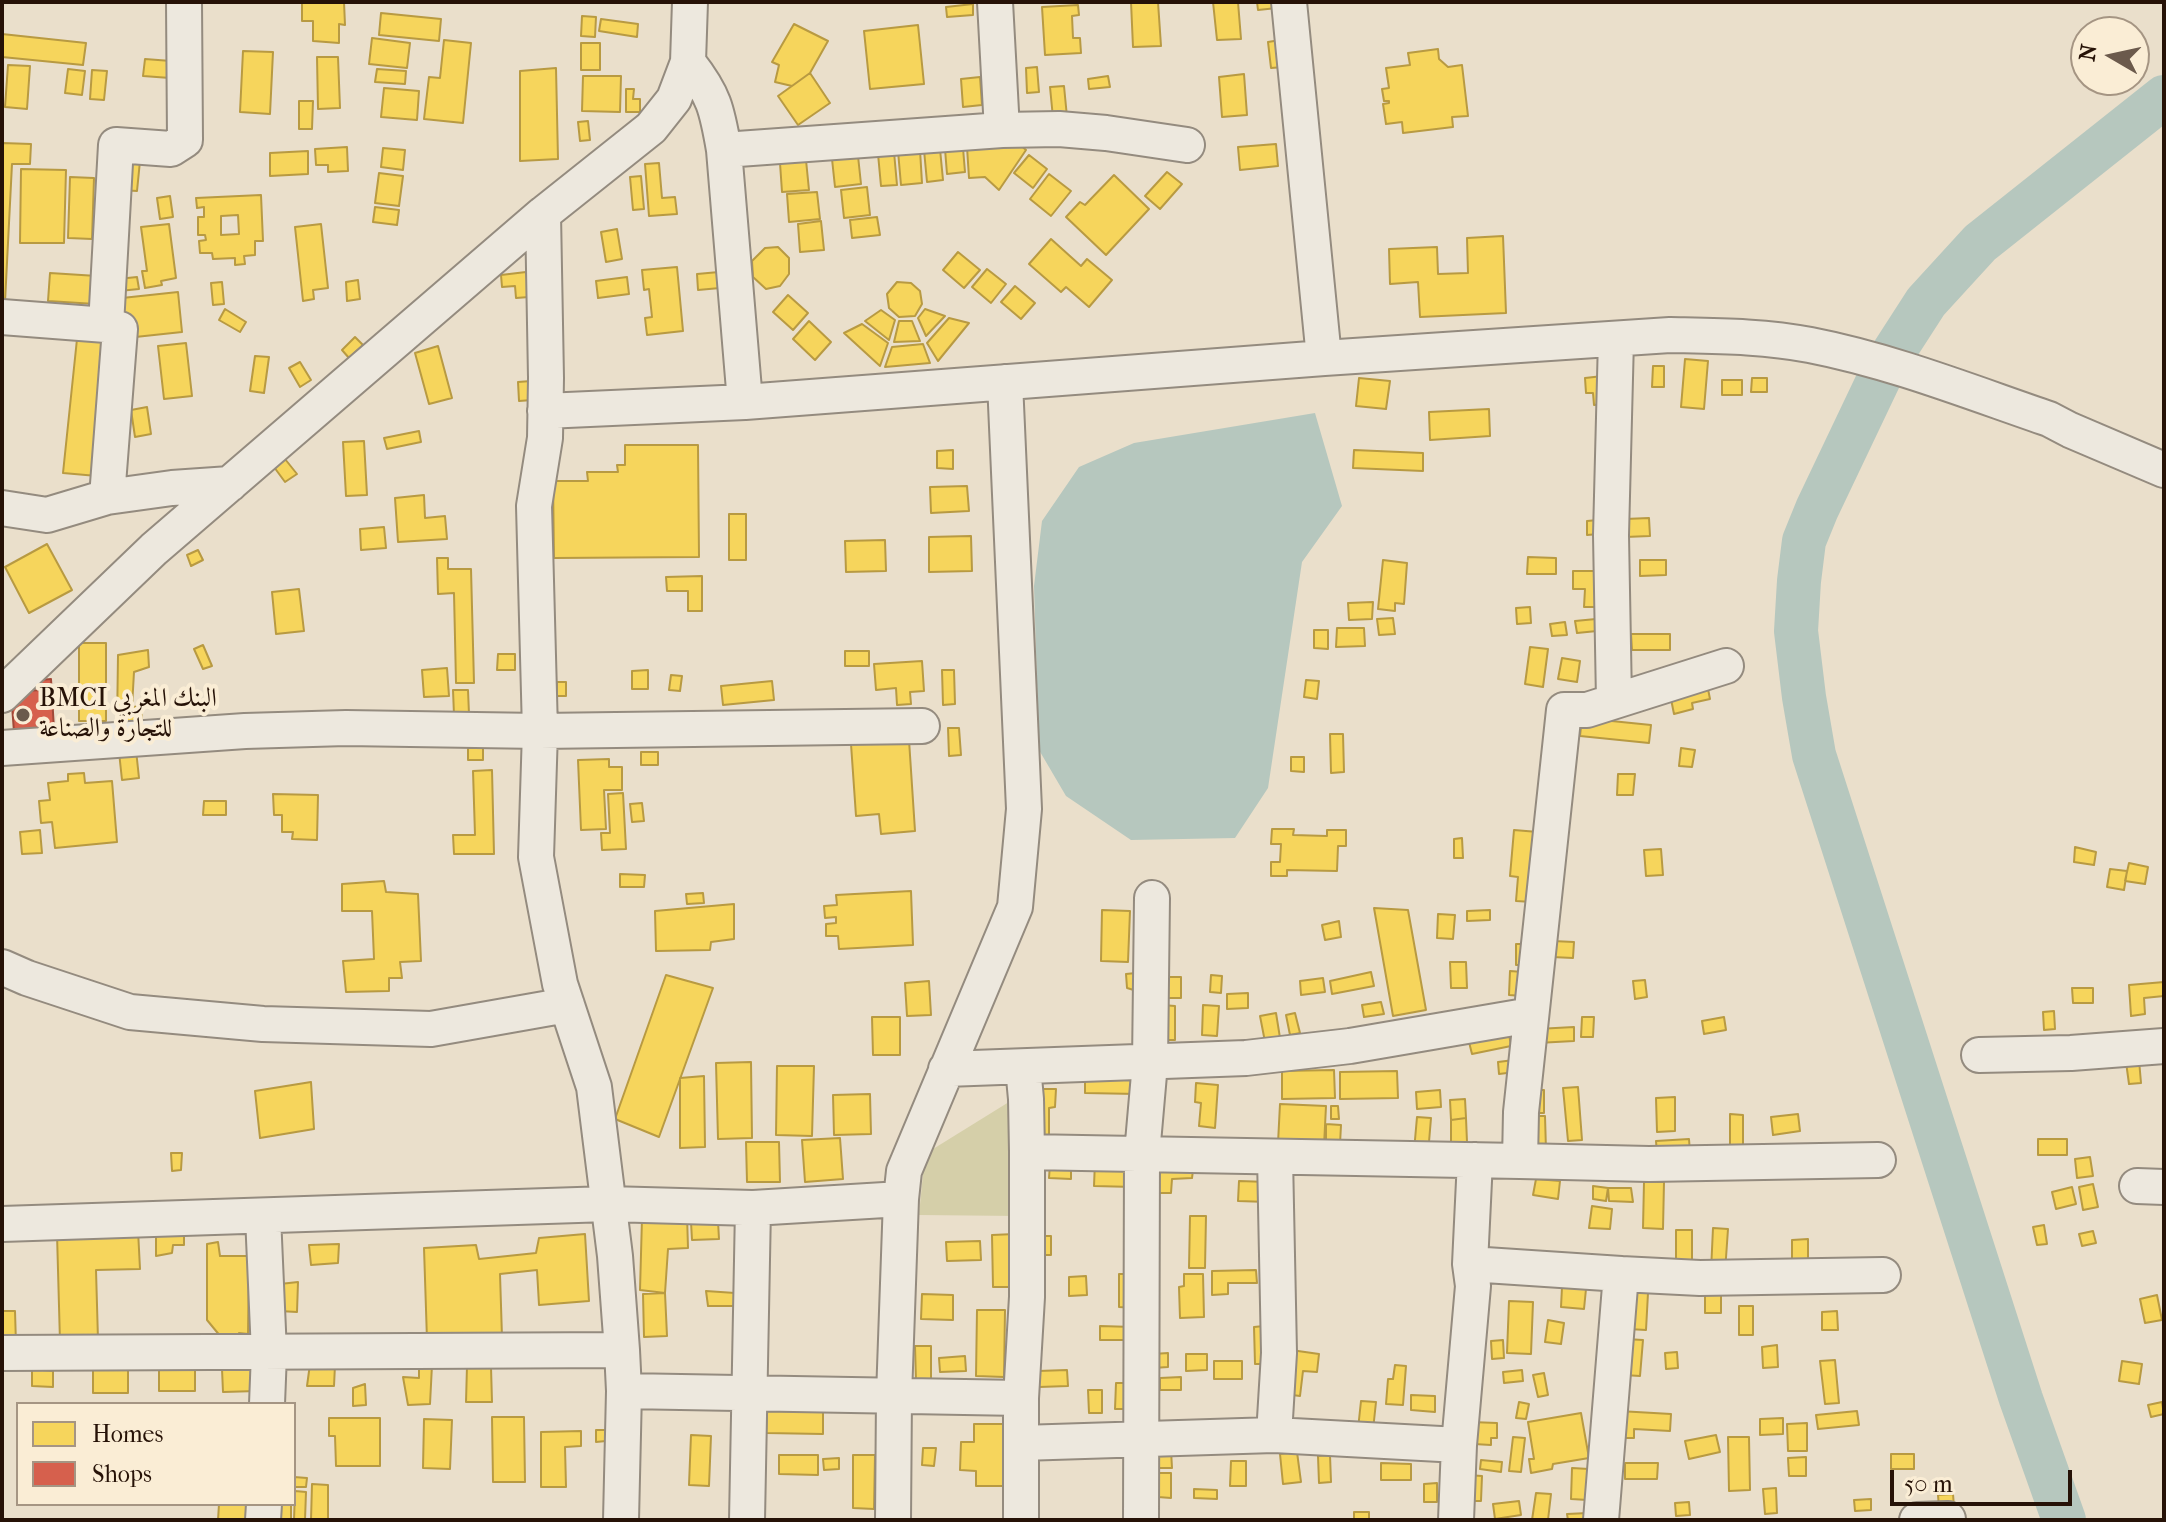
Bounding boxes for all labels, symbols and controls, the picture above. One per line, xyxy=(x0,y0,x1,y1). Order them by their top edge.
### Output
north arrow xyxy=(2070,16,2150,96)
text: N xyxy=(2074,42,2102,63)
place label: BMCI البنك المغربي للتجارة والصناعة xyxy=(39,684,217,746)
marker: BMCI البنك المغربي للتجارة والصناعة xyxy=(14,706,32,724)
legend xyxy=(16,1402,296,1506)
text: Homes xyxy=(92,1420,163,1448)
scale bar xyxy=(1894,1454,2076,1504)
text: Shops xyxy=(92,1460,152,1488)
text: 50 m xyxy=(1904,1470,1953,1498)

